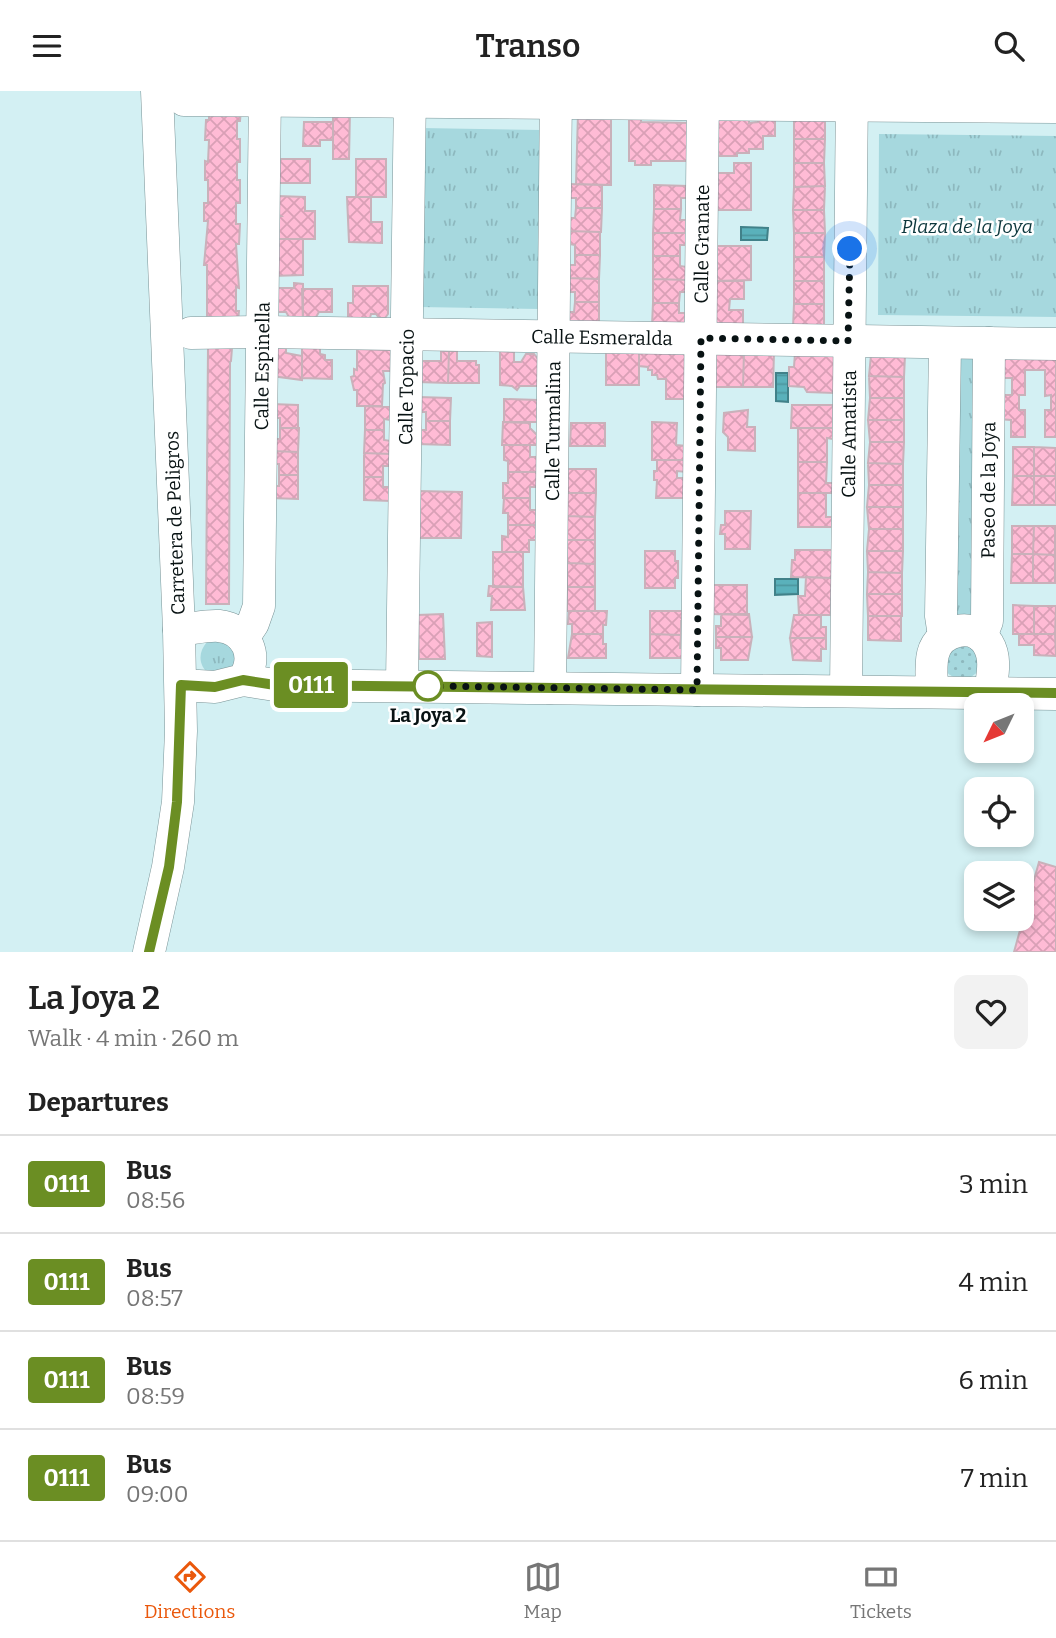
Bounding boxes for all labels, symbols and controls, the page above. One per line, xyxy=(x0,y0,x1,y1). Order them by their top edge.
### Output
icon: menu xyxy=(28,27,66,65)
text: Transo xyxy=(476,27,580,65)
icon: search xyxy=(990,27,1028,65)
street label: Calle Granate xyxy=(689,184,714,304)
park label: Plaza de la Joya xyxy=(901,215,1033,238)
your location xyxy=(832,231,867,266)
street label: Calle Espinella xyxy=(250,301,274,430)
street label: Calle Esmeralda xyxy=(531,325,674,350)
street label: Calle Topacio xyxy=(394,329,418,445)
street label: Calle Turmalina xyxy=(540,360,565,501)
street label: Calle Amatista xyxy=(836,369,861,498)
street label: Paseo de la Joya xyxy=(976,421,1000,559)
street label: Carretera de Peligros xyxy=(160,431,190,615)
line badge: 0111 xyxy=(262,662,360,708)
text: 0111 xyxy=(288,671,334,699)
marker: La Joya 2 xyxy=(413,671,443,701)
north arrow xyxy=(964,693,1034,763)
map controls xyxy=(964,693,1034,931)
place label: La Joya 2 xyxy=(390,704,467,727)
button: locate xyxy=(964,777,1034,847)
button: layers xyxy=(964,861,1034,931)
button: heart xyxy=(954,975,1028,1049)
text: La Joya 2 xyxy=(28,978,160,1018)
text: Walk · 4 min · 260 m xyxy=(28,1024,239,1052)
text: Departures xyxy=(28,1087,169,1118)
text: Bus xyxy=(126,1155,172,1186)
text: 3 min xyxy=(959,1169,1028,1200)
text: 0111 xyxy=(43,1170,90,1198)
text: 08:56 xyxy=(126,1186,185,1214)
text: Bus xyxy=(126,1253,172,1284)
text: 4 min xyxy=(959,1267,1028,1298)
text: 0111 xyxy=(43,1268,90,1296)
text: 08:57 xyxy=(126,1284,183,1312)
text: Bus xyxy=(126,1351,172,1382)
text: 6 min xyxy=(959,1365,1028,1396)
text: 0111 xyxy=(43,1366,90,1394)
text: 08:59 xyxy=(126,1382,185,1410)
text: Bus xyxy=(126,1449,172,1480)
text: 7 min xyxy=(961,1463,1028,1494)
text: 0111 xyxy=(43,1464,90,1492)
text: 09:00 xyxy=(126,1480,189,1508)
tab: Directions xyxy=(144,1558,235,1623)
tab: Map xyxy=(524,1558,562,1623)
tab: Tickets xyxy=(850,1558,912,1623)

